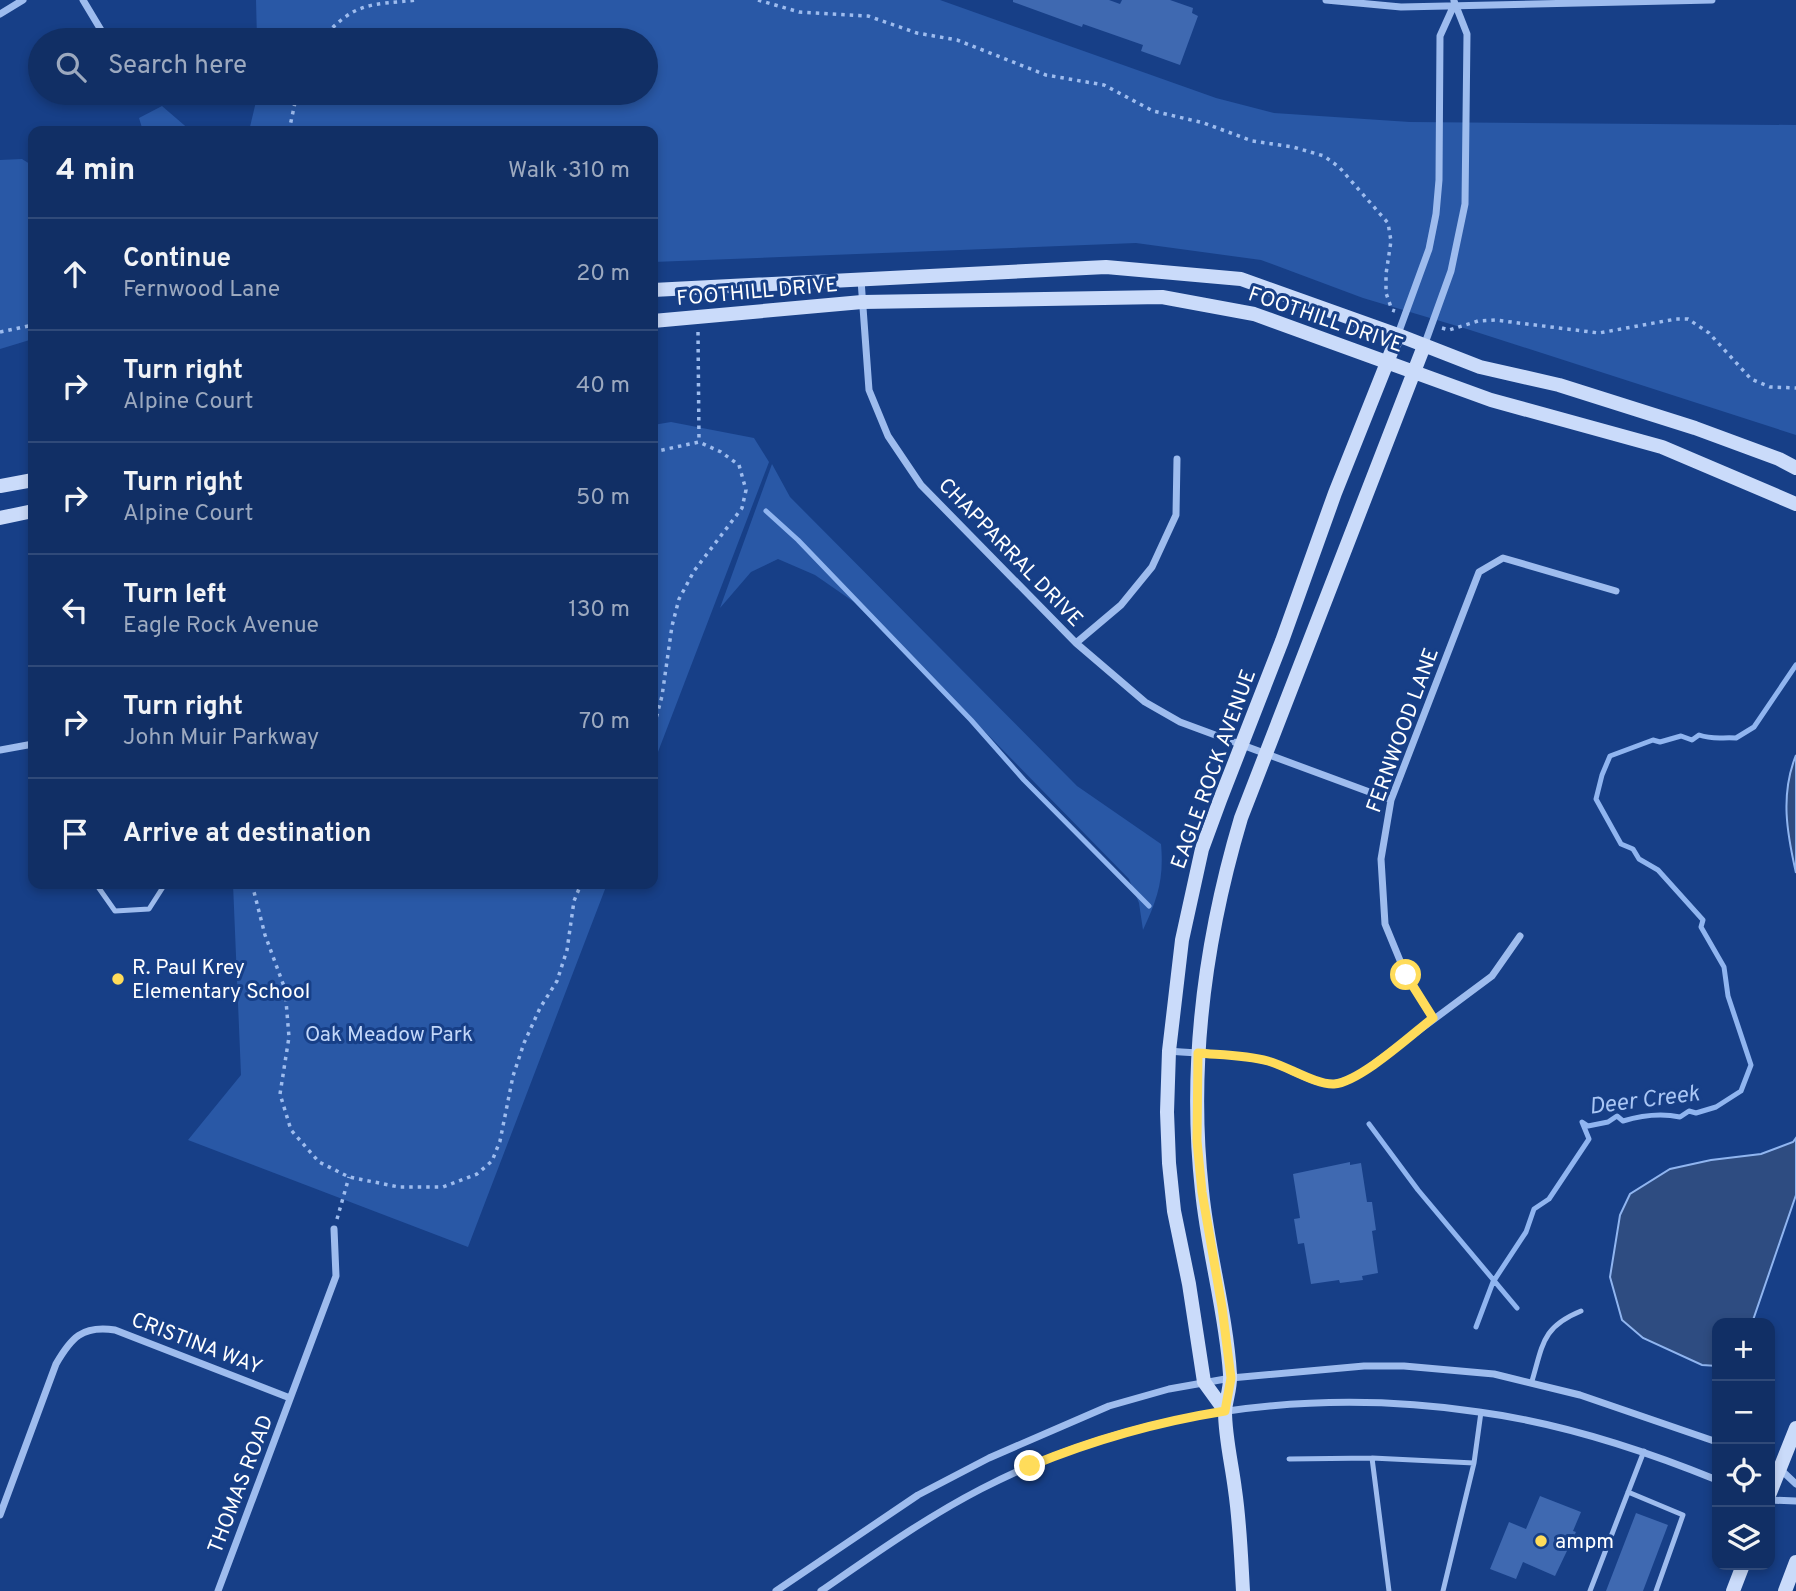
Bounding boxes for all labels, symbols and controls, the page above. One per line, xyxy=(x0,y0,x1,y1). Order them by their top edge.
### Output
search box xyxy=(28,28,658,105)
icon: search xyxy=(52,48,90,86)
text: Search here xyxy=(108,50,247,83)
text: 4 min xyxy=(56,153,135,190)
text: Walk · 310 m xyxy=(508,157,630,186)
text: Continue xyxy=(123,243,231,276)
icon: ahead xyxy=(56,255,94,293)
text: 20 m xyxy=(576,260,630,289)
street label: FOOTHILL DRIVE xyxy=(675,272,839,313)
text: Fernwood Lane xyxy=(123,276,280,305)
street label: FOOTHILL DRIVE xyxy=(1244,281,1407,360)
text: Turn right xyxy=(123,355,243,388)
icon: right xyxy=(56,367,94,405)
text: 40 m xyxy=(576,372,630,401)
text: Alpine Court xyxy=(123,388,253,417)
text: Turn right xyxy=(123,467,243,500)
street label: CHAPPARRAL DRIVE xyxy=(932,473,1088,633)
icon: right xyxy=(56,479,94,517)
text: 50 m xyxy=(576,484,630,513)
text: Alpine Court xyxy=(123,500,253,529)
text: Turn left xyxy=(123,579,227,612)
icon: left xyxy=(56,591,94,629)
text: 130 m xyxy=(568,596,630,625)
text: Eagle Rock Avenue xyxy=(123,612,319,641)
street label: FERNWOOD LANE xyxy=(1361,644,1446,817)
street label: EAGLE ROCK AVENUE xyxy=(1166,666,1263,873)
text: Turn right xyxy=(123,691,243,724)
icon: right xyxy=(56,703,94,741)
text: 70 m xyxy=(579,708,630,737)
text: John Muir Parkway xyxy=(123,724,319,753)
icon: arrive xyxy=(56,815,94,853)
text: Arrive at destination xyxy=(123,818,371,851)
place label: R. Paul Krey Elementary School xyxy=(132,955,310,1006)
route start xyxy=(1390,959,1421,990)
marker: R. Paul Krey Elementary School xyxy=(110,971,126,987)
park label: Oak Meadow Park xyxy=(305,1022,473,1049)
water label: Deer Creek xyxy=(1587,1080,1702,1123)
street label: CRISTINA WAY xyxy=(127,1307,266,1382)
map controls xyxy=(1712,1318,1775,1570)
button: + xyxy=(1712,1318,1775,1381)
button: − xyxy=(1712,1381,1775,1444)
street label: THOMAS ROAD xyxy=(203,1411,280,1558)
button: locate xyxy=(1712,1444,1775,1507)
route end xyxy=(1014,1450,1045,1481)
button: layers xyxy=(1712,1507,1775,1570)
place label: ampm xyxy=(1555,1529,1614,1556)
marker: ampm xyxy=(1533,1533,1549,1549)

